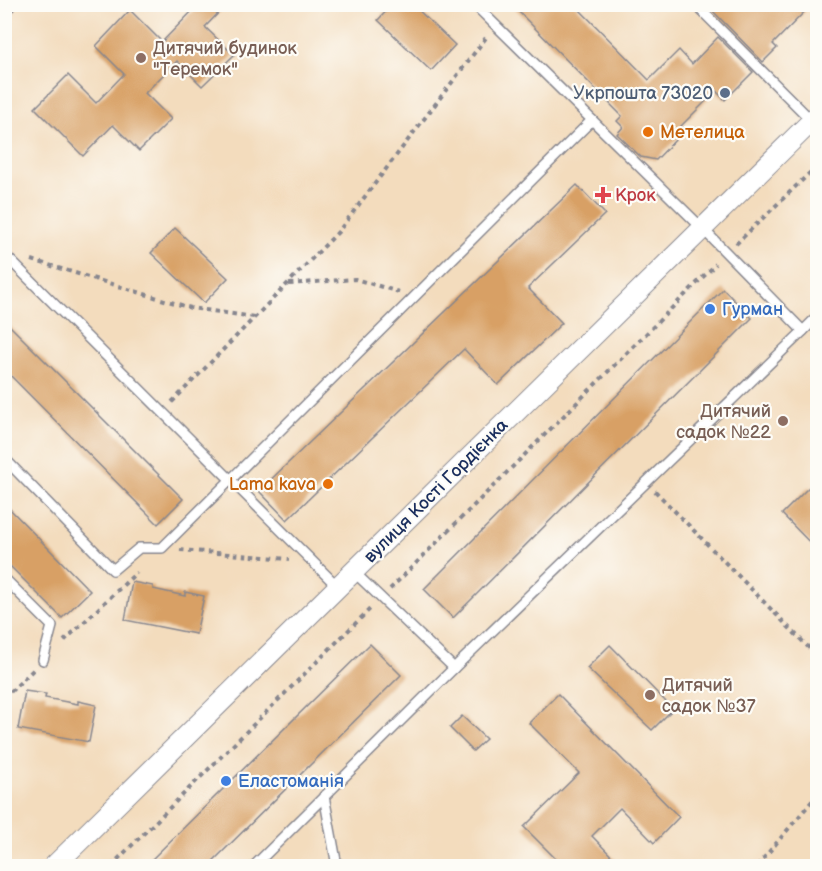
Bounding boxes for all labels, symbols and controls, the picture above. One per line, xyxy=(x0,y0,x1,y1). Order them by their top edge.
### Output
place label: Дитячий будинок "Теремок" xyxy=(153,38,297,80)
marker: Дитячий будинок "Теремок" xyxy=(134,51,148,65)
place label: Укрпошта 73020 xyxy=(573,83,713,104)
marker: Укрпошта 73020 xyxy=(718,86,732,100)
place label: Метелица xyxy=(660,122,745,143)
marker: Метелица xyxy=(641,125,655,139)
place label: Крок xyxy=(615,185,656,206)
marker: Крок xyxy=(596,188,610,202)
place label: Гурман xyxy=(722,299,783,320)
marker: Гурман xyxy=(703,302,717,316)
place label: Дитячий садок №22 xyxy=(676,401,771,443)
street label: вулиця Кості Гордієнка xyxy=(360,414,513,567)
marker: Дитячий садок №22 xyxy=(776,414,790,428)
place label: Lama kava xyxy=(229,474,316,495)
marker: Lama kava xyxy=(321,477,335,491)
place label: Дитячий садок №37 xyxy=(662,675,756,717)
marker: Дитячий садок №37 xyxy=(643,688,657,702)
place label: Еластоманія xyxy=(238,771,344,792)
marker: Еластоманія xyxy=(219,774,233,788)

